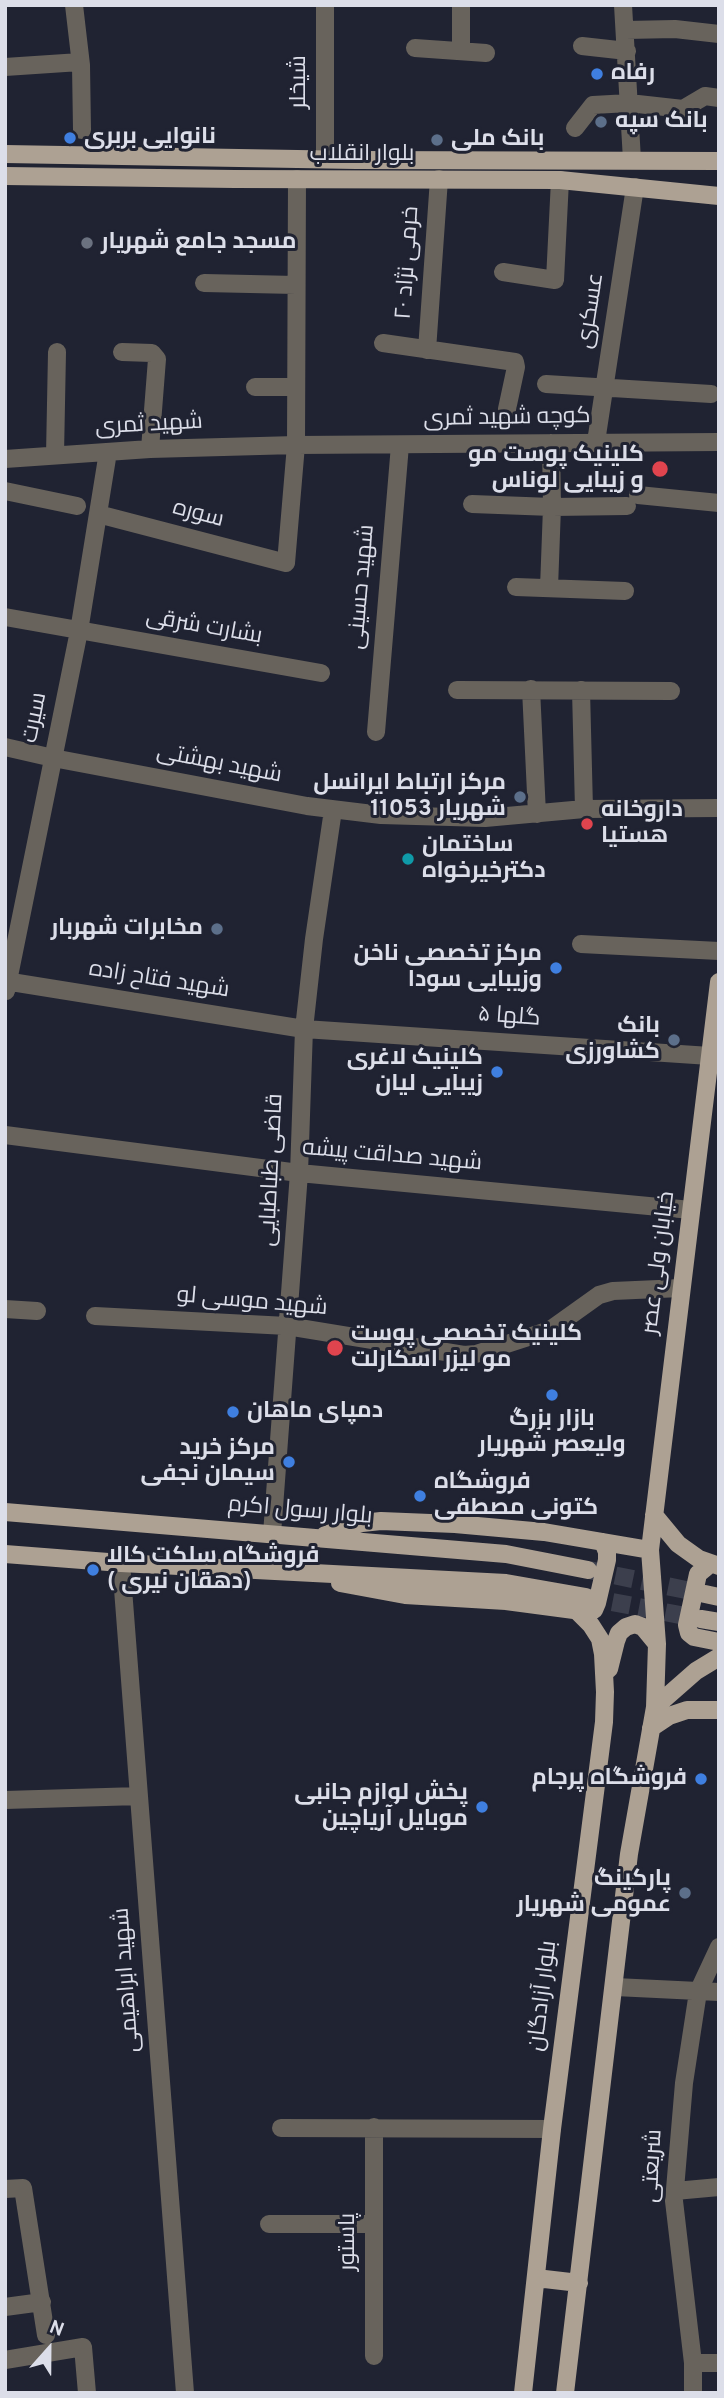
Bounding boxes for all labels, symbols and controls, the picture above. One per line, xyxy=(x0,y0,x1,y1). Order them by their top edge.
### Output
street label: شیخلر xyxy=(286,55,314,109)
place label: رفاه xyxy=(611,60,655,88)
marker: رفاه xyxy=(589,66,605,82)
place label: بانک سپه xyxy=(615,108,708,136)
marker: بانک سپه xyxy=(593,114,609,130)
place label: نانوایی بربری xyxy=(84,124,216,152)
place label: بانک ملی xyxy=(451,126,544,154)
marker: نانوایی بربری xyxy=(62,130,78,146)
marker: بانک ملی xyxy=(429,132,445,148)
street label: بلوار انقلاب xyxy=(310,141,414,169)
street label: خرمی نژاد ۲۰ xyxy=(391,205,427,321)
place label: مسجد جامع شهریار xyxy=(101,229,296,257)
marker: مسجد جامع شهریار xyxy=(79,235,95,251)
street label: عسکری xyxy=(572,271,612,351)
street label: کوچه شهید ثمری xyxy=(423,404,591,434)
street label: شهید ثمری xyxy=(94,409,204,443)
place label: کلینیک پوست مو و زیبایی لوناس xyxy=(468,442,644,496)
marker: کلینیک پوست مو و زیبایی لوناس xyxy=(650,459,670,479)
street label: سوره xyxy=(169,495,227,535)
street label: شهید حسینی xyxy=(344,523,382,651)
street label: بشارت شرقی xyxy=(144,604,264,652)
street label: سیرت xyxy=(18,690,54,746)
street label: شهید بهشتی xyxy=(154,739,284,791)
place label: مرکز ارتباط ایرانسل 11053 شهریار xyxy=(313,770,506,824)
marker: مرکز ارتباط ایرانسل 11053 شهریار xyxy=(512,789,528,805)
place label: داروخانه هستیا xyxy=(601,797,683,851)
marker: داروخانه هستیا xyxy=(579,816,595,832)
place label: ساختمان دکترخیرخواه xyxy=(422,832,546,886)
marker: ساختمان دکترخیرخواه xyxy=(400,851,416,867)
place label: مخابرات شهربار xyxy=(51,915,203,943)
marker: مخابرات شهربار xyxy=(209,921,225,937)
place label: مرکز تخصصی ناخن وزیبایی سودا xyxy=(354,941,542,995)
street label: شهید فتاح زاده xyxy=(87,956,231,1006)
marker: مرکز تخصصی ناخن وزیبایی سودا xyxy=(548,960,564,976)
street label: گلها ۵ xyxy=(477,1002,541,1034)
place label: بانک کشاورزی xyxy=(565,1013,660,1067)
marker: بانک کشاورزی xyxy=(666,1032,682,1048)
place label: کلینیک لاغری زیبایی لیان xyxy=(347,1045,483,1099)
marker: کلینیک لاغری زیبایی لیان xyxy=(489,1064,505,1080)
street label: قاضی طباطبایی xyxy=(255,1093,291,1247)
street label: شهید صداقت پیشه xyxy=(301,1135,483,1179)
street label: خیابان ولی عصر xyxy=(638,1190,682,1336)
street label: شهید موسی لو xyxy=(176,1283,328,1323)
place label: کلینیک تخصصی پوست مو لیزر اسکارلت xyxy=(351,1321,582,1375)
marker: کلینیک تخصصی پوست مو لیزر اسکارلت xyxy=(325,1338,345,1358)
marker: بازار بزرگ ولیعصر شهریار xyxy=(544,1387,560,1403)
place label: دمپای ماهان xyxy=(247,1398,383,1426)
marker: دمپای ماهان xyxy=(225,1404,241,1420)
place label: بازار بزرگ ولیعصر شهریار xyxy=(478,1406,626,1460)
place label: مرکز خرید سیمان نجفی xyxy=(141,1435,275,1489)
marker: مرکز خرید سیمان نجفی xyxy=(281,1454,297,1470)
place label: فروشگاه کتونی مصطفی xyxy=(434,1469,598,1523)
marker: فروشگاه کتونی مصطفی xyxy=(412,1488,428,1504)
street label: بلوار رسول اکرم xyxy=(227,1492,373,1532)
place label: فروشگاه سلکت کالا ( دهقان نیری) xyxy=(107,1543,319,1597)
marker: فروشگاه سلکت کالا ( دهقان نیری) xyxy=(85,1562,101,1578)
place label: فروشگاه پرجام xyxy=(531,1765,687,1793)
marker: فروشگاه پرجام xyxy=(693,1771,709,1787)
place label: پخش لوازم جانبی موبایل آریاچین xyxy=(294,1780,468,1834)
marker: پخش لوازم جانبی موبایل آریاچین xyxy=(474,1799,490,1815)
place label: پارکینگ عمومی شهریار xyxy=(516,1866,671,1920)
marker: پارکینگ عمومی شهریار xyxy=(677,1885,693,1901)
street label: شهید ابراهیمی xyxy=(109,1907,147,2053)
street label: بلوار آزادگان xyxy=(524,1939,564,2053)
street label: شریعتی xyxy=(638,2129,670,2203)
street label: پاستور xyxy=(335,2213,363,2271)
north arrow xyxy=(14,2314,84,2384)
text: N xyxy=(46,2316,67,2343)

